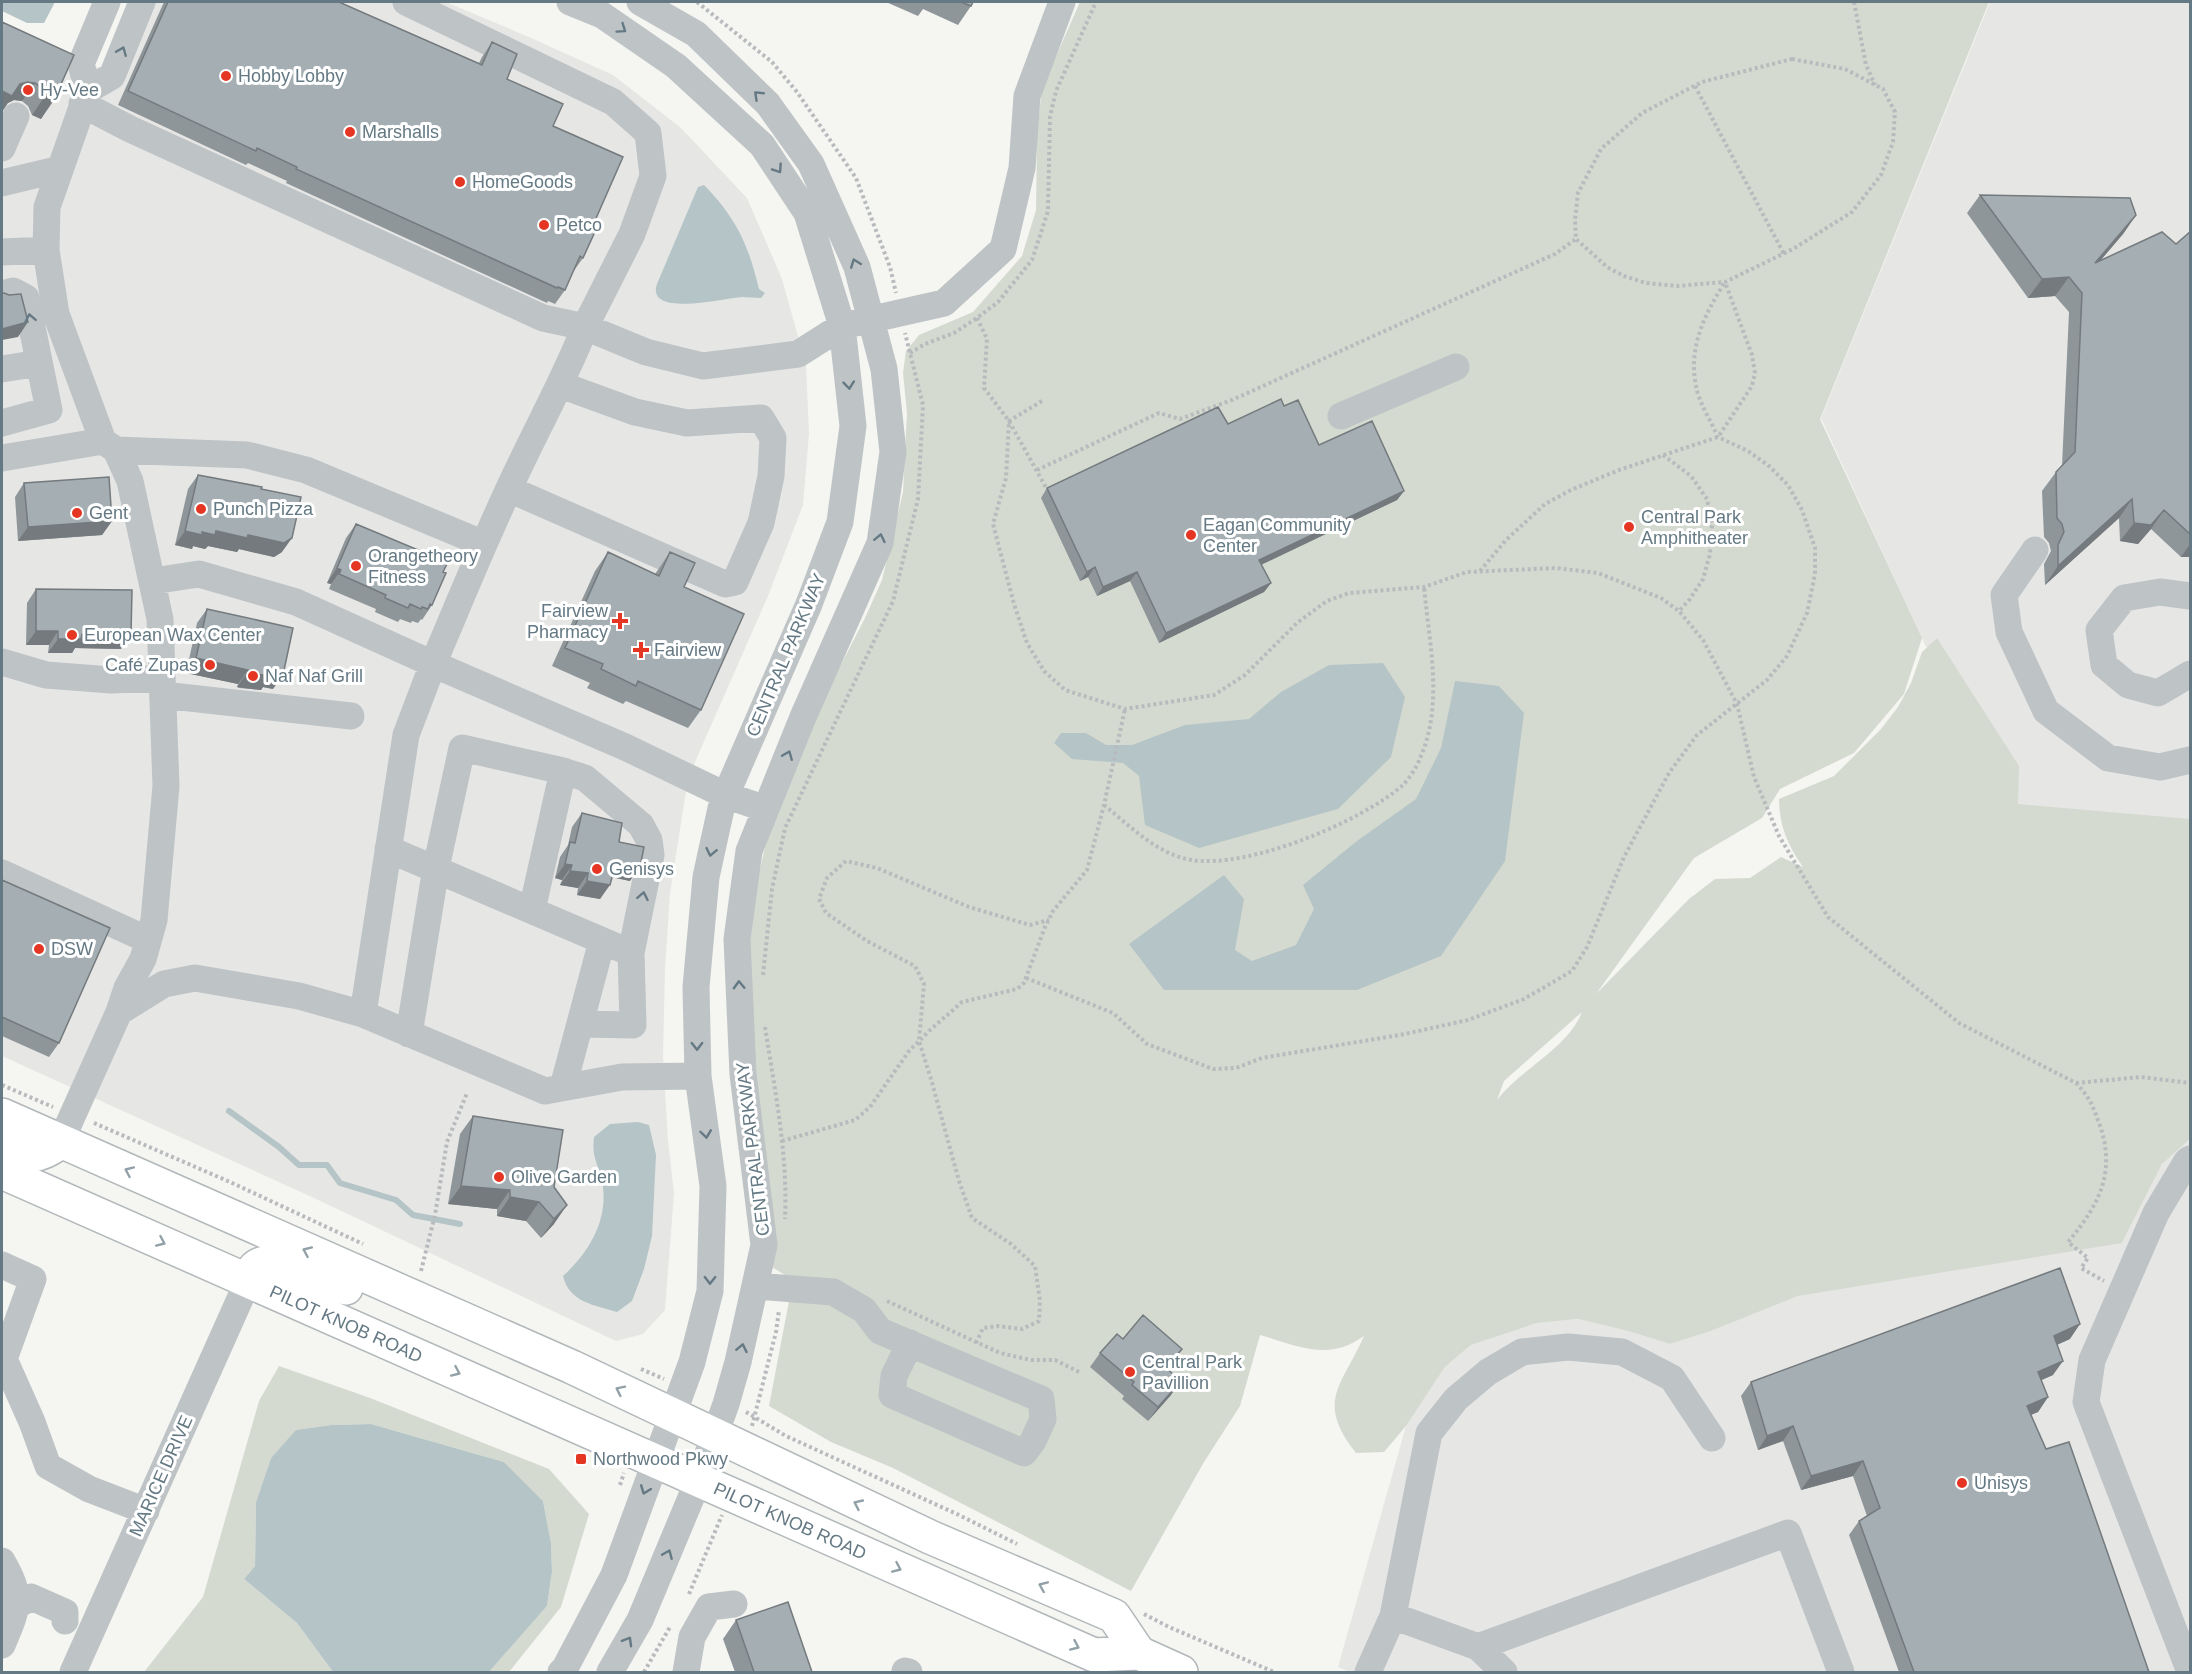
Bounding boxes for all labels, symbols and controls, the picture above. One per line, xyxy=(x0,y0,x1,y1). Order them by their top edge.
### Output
one-way arrow xyxy=(615,22,626,33)
one-way arrow xyxy=(115,47,127,58)
place label: Hobby Lobby xyxy=(238,66,344,86)
marker: Hobby Lobby xyxy=(219,69,233,83)
place label: Hy-Vee xyxy=(40,80,99,100)
marker: Hy-Vee xyxy=(21,83,35,97)
one-way arrow xyxy=(755,92,766,103)
place label: Marshalls xyxy=(362,122,439,142)
marker: Marshalls xyxy=(343,125,357,139)
one-way arrow xyxy=(770,163,782,173)
place label: HomeGoods xyxy=(472,172,573,192)
marker: HomeGoods xyxy=(453,175,467,189)
place label: Petco xyxy=(556,215,602,235)
marker: Petco xyxy=(537,218,551,232)
one-way arrow xyxy=(850,258,862,269)
one-way arrow xyxy=(24,313,37,323)
one-way arrow xyxy=(842,380,854,389)
place label: Punch Pizza xyxy=(213,499,314,519)
marker: Punch Pizza xyxy=(194,502,208,516)
place label: Gent xyxy=(89,503,128,523)
marker: Gent xyxy=(70,506,84,520)
place label: Central Park Amphitheater xyxy=(1641,507,1748,548)
place label: Eagan Community Center xyxy=(1203,515,1351,556)
marker: Central Park Amphitheater xyxy=(1622,520,1636,534)
marker: Eagan Community Center xyxy=(1184,528,1198,542)
one-way arrow xyxy=(873,533,886,543)
place label: Orangetheory Fitness xyxy=(368,546,478,587)
marker: Orangetheory Fitness xyxy=(349,559,363,573)
street label: CENTRAL PARKWAY xyxy=(743,571,829,739)
place label: Fairview Pharmacy xyxy=(527,601,609,642)
marker: Fairview Pharmacy xyxy=(613,614,627,628)
place label: European Wax Center xyxy=(84,625,261,645)
marker: European Wax Center xyxy=(65,628,79,642)
place label: Fairview xyxy=(654,640,722,660)
marker: Fairview xyxy=(632,641,650,659)
place label: Café Zupas xyxy=(105,655,198,675)
marker: Café Zupas xyxy=(203,658,217,672)
place label: Naf Naf Grill xyxy=(265,666,363,686)
marker: Naf Naf Grill xyxy=(246,669,260,683)
one-way arrow xyxy=(781,750,793,761)
one-way arrow xyxy=(705,846,718,856)
place label: Genisys xyxy=(609,859,674,879)
marker: Genisys xyxy=(590,862,604,876)
one-way arrow xyxy=(636,891,649,901)
place label: DSW xyxy=(51,939,93,959)
marker: DSW xyxy=(32,942,46,956)
one-way arrow xyxy=(732,981,745,990)
one-way arrow xyxy=(691,1041,704,1050)
street label: CENTRAL PARKWAY xyxy=(732,1061,774,1237)
one-way arrow xyxy=(699,1129,711,1139)
one-way arrow xyxy=(125,1167,136,1179)
place label: Olive Garden xyxy=(511,1167,617,1187)
marker: Olive Garden xyxy=(492,1170,506,1184)
one-way arrow xyxy=(155,1235,166,1247)
one-way arrow xyxy=(303,1246,314,1258)
one-way arrow xyxy=(704,1276,717,1285)
street label: PILOT KNOB ROAD xyxy=(267,1281,425,1367)
one-way arrow xyxy=(734,1343,747,1353)
place label: Central Park Pavillion xyxy=(1142,1352,1243,1393)
one-way arrow xyxy=(449,1365,460,1377)
marker: Central Park Pavillion xyxy=(1123,1365,1137,1379)
one-way arrow xyxy=(615,1386,626,1398)
street label: MARICE DRIVE xyxy=(125,1413,197,1539)
place label: Northwood Pkwy xyxy=(593,1449,728,1469)
marker: Northwood Pkwy xyxy=(574,1452,588,1466)
place label: Unisys xyxy=(1974,1473,2028,1493)
marker: Unisys xyxy=(1955,1476,1969,1490)
street label: PILOT KNOB ROAD xyxy=(711,1478,869,1564)
one-way arrow xyxy=(640,1484,652,1495)
one-way arrow xyxy=(853,1499,864,1511)
one-way arrow xyxy=(661,1549,673,1560)
one-way arrow xyxy=(890,1561,901,1573)
one-way arrow xyxy=(1038,1581,1049,1593)
one-way arrow xyxy=(621,1637,633,1647)
one-way arrow xyxy=(1069,1639,1080,1651)

